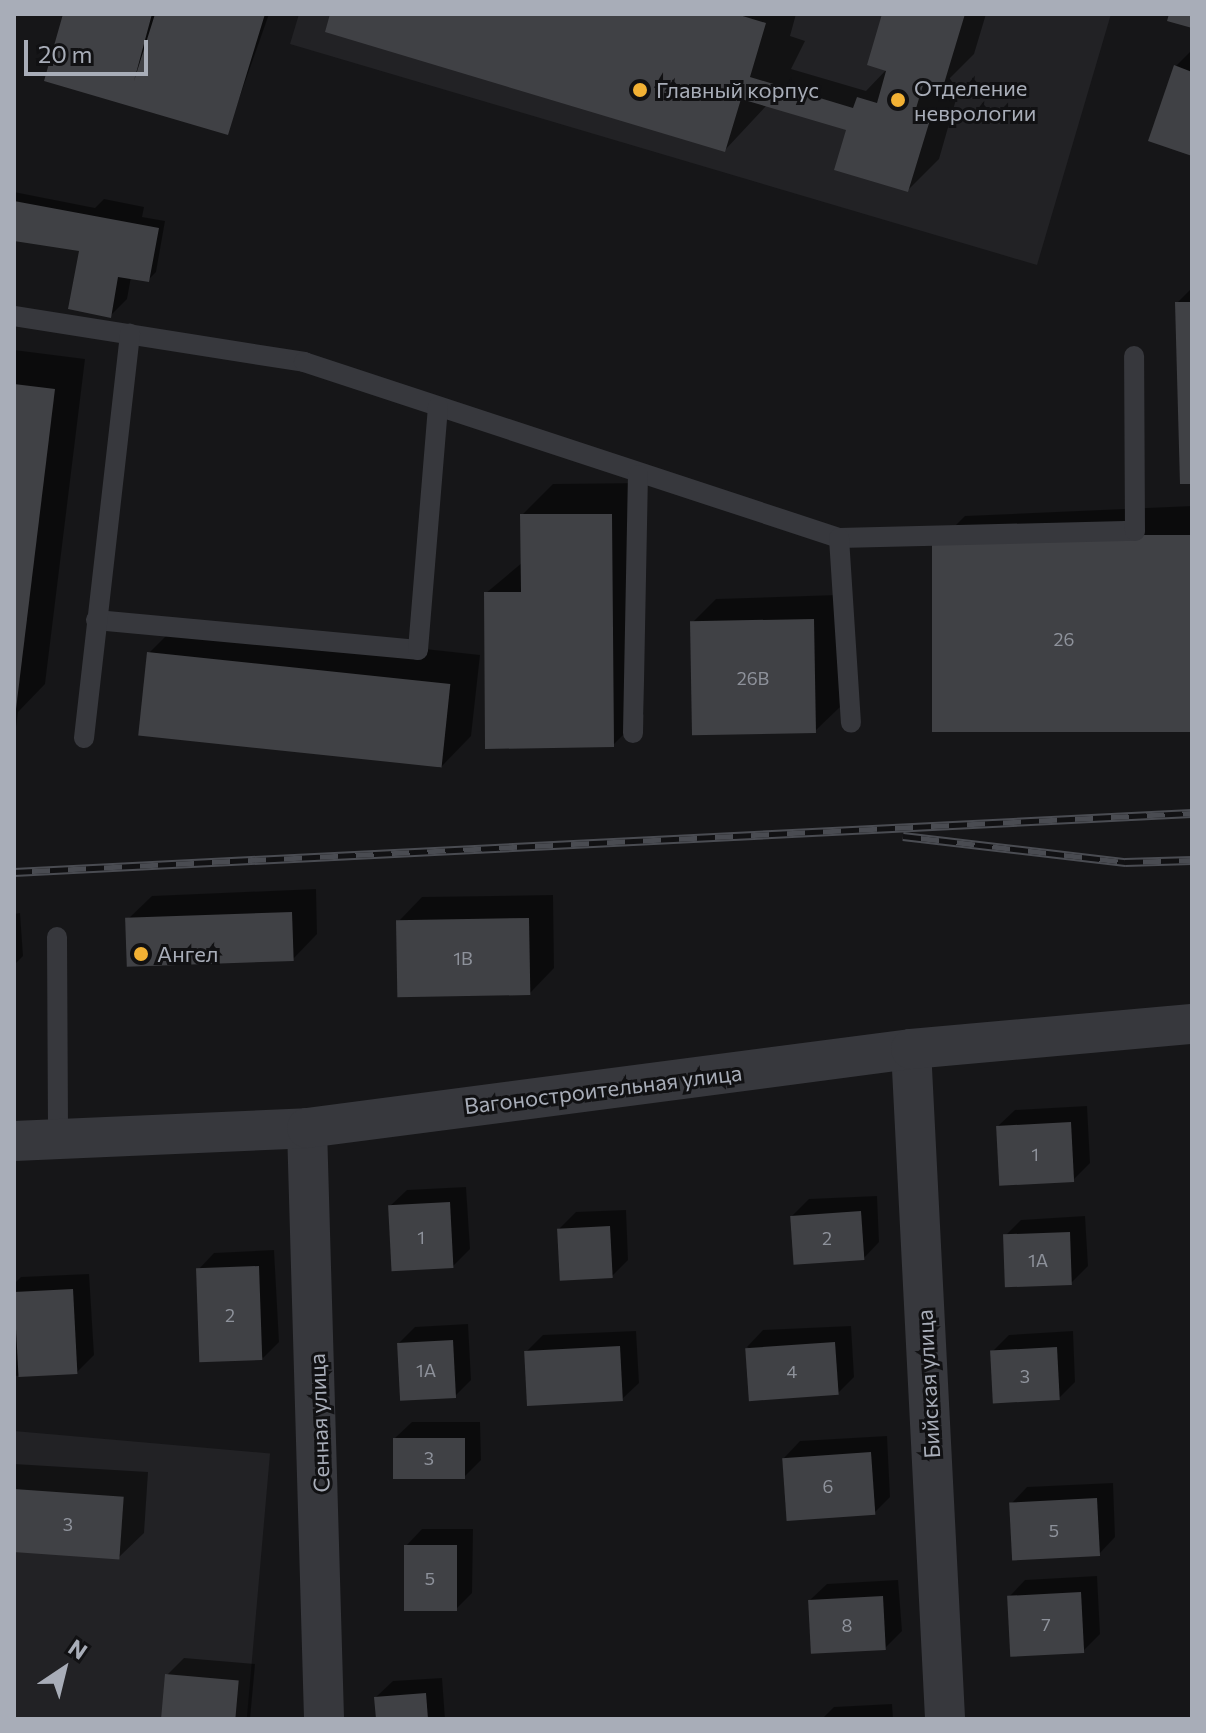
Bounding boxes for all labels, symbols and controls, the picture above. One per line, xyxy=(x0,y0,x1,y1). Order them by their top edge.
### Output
scale bar xyxy=(28,24,152,74)
text: 20 m xyxy=(38,39,92,68)
place label: Отделение неврологии xyxy=(914,74,1036,126)
place label: Главный корпус xyxy=(656,77,819,103)
marker: Главный корпус xyxy=(631,81,649,99)
marker: Отделение неврологии xyxy=(889,91,907,109)
house number: 26 xyxy=(1054,628,1074,650)
house number: 26В xyxy=(737,667,769,689)
place label: Ангел xyxy=(157,941,219,967)
marker: Ангел xyxy=(132,945,150,963)
house number: 1В xyxy=(453,947,473,969)
street label: Вагоностроительная улица xyxy=(463,1059,743,1119)
house number: 1 xyxy=(1031,1143,1039,1165)
house number: 1 xyxy=(417,1226,425,1248)
house number: 2 xyxy=(822,1227,832,1249)
house number: 1А xyxy=(1028,1249,1048,1271)
house number: 2 xyxy=(225,1304,235,1326)
street label: Бийская улица xyxy=(911,1309,945,1459)
street label: Сенная улица xyxy=(303,1353,335,1493)
house number: 1А xyxy=(416,1359,436,1381)
house number: 4 xyxy=(787,1360,797,1382)
house number: 3 xyxy=(1020,1365,1030,1387)
house number: 3 xyxy=(424,1447,434,1469)
house number: 6 xyxy=(823,1475,833,1497)
house number: 3 xyxy=(63,1513,73,1535)
house number: 5 xyxy=(1049,1519,1059,1541)
house number: 5 xyxy=(425,1567,435,1589)
house number: 7 xyxy=(1041,1613,1051,1635)
house number: 8 xyxy=(842,1614,852,1636)
north arrow xyxy=(24,1629,104,1709)
text: N xyxy=(64,1633,93,1665)

